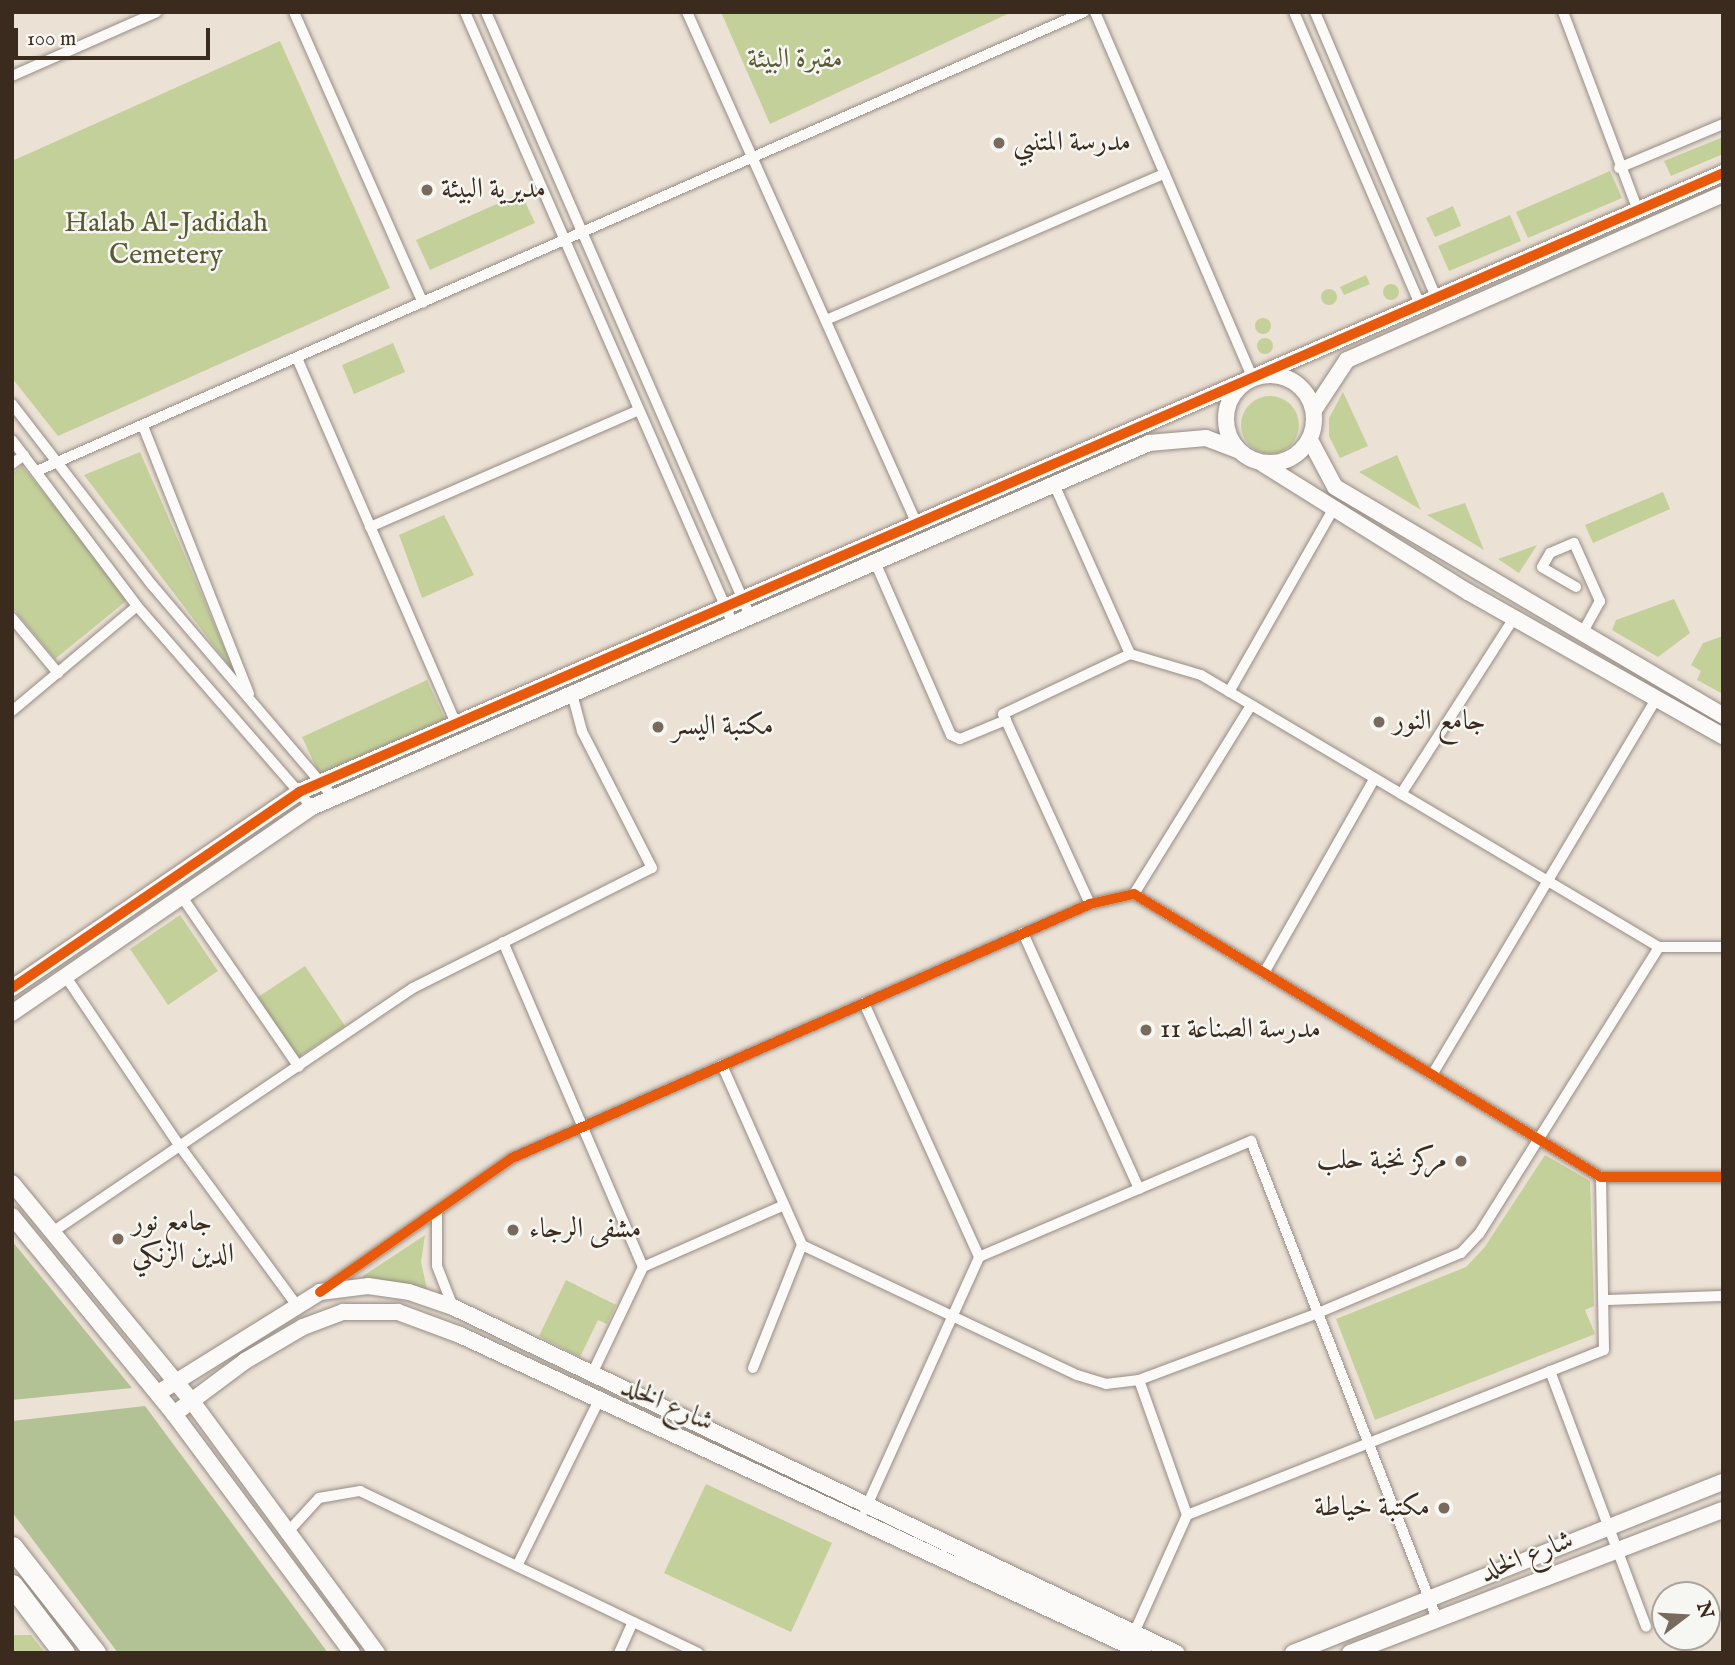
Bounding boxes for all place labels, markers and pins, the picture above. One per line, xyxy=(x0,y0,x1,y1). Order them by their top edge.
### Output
place label: مدرسة المتنبي xyxy=(1013,126,1131,160)
marker: مدرسة المتنبي xyxy=(991,135,1007,151)
place label: مديرية البيئة xyxy=(441,173,546,207)
marker: مديرية البيئة xyxy=(419,182,435,198)
place label: جامع النور xyxy=(1393,705,1486,739)
place label: مكتبة اليسر xyxy=(672,710,774,744)
marker: جامع النور xyxy=(1371,714,1387,730)
marker: مكتبة اليسر xyxy=(650,719,666,735)
place label: مدرسة الصناعة 11 xyxy=(1160,1013,1321,1047)
marker: مدرسة الصناعة 11 xyxy=(1138,1022,1154,1038)
place label: مركز نخبة حلب xyxy=(1317,1144,1447,1178)
marker: مركز نخبة حلب xyxy=(1453,1153,1469,1169)
place label: جامع نور الدين الزنكي xyxy=(132,1206,234,1272)
place label: مشفى الرجاء xyxy=(529,1213,642,1247)
marker: مشفى الرجاء xyxy=(503,1220,523,1240)
marker: جامع نور الدين الزنكي xyxy=(110,1231,126,1247)
place label: مكتبة خياطة xyxy=(1314,1491,1430,1525)
marker: مكتبة خياطة xyxy=(1436,1500,1452,1516)

